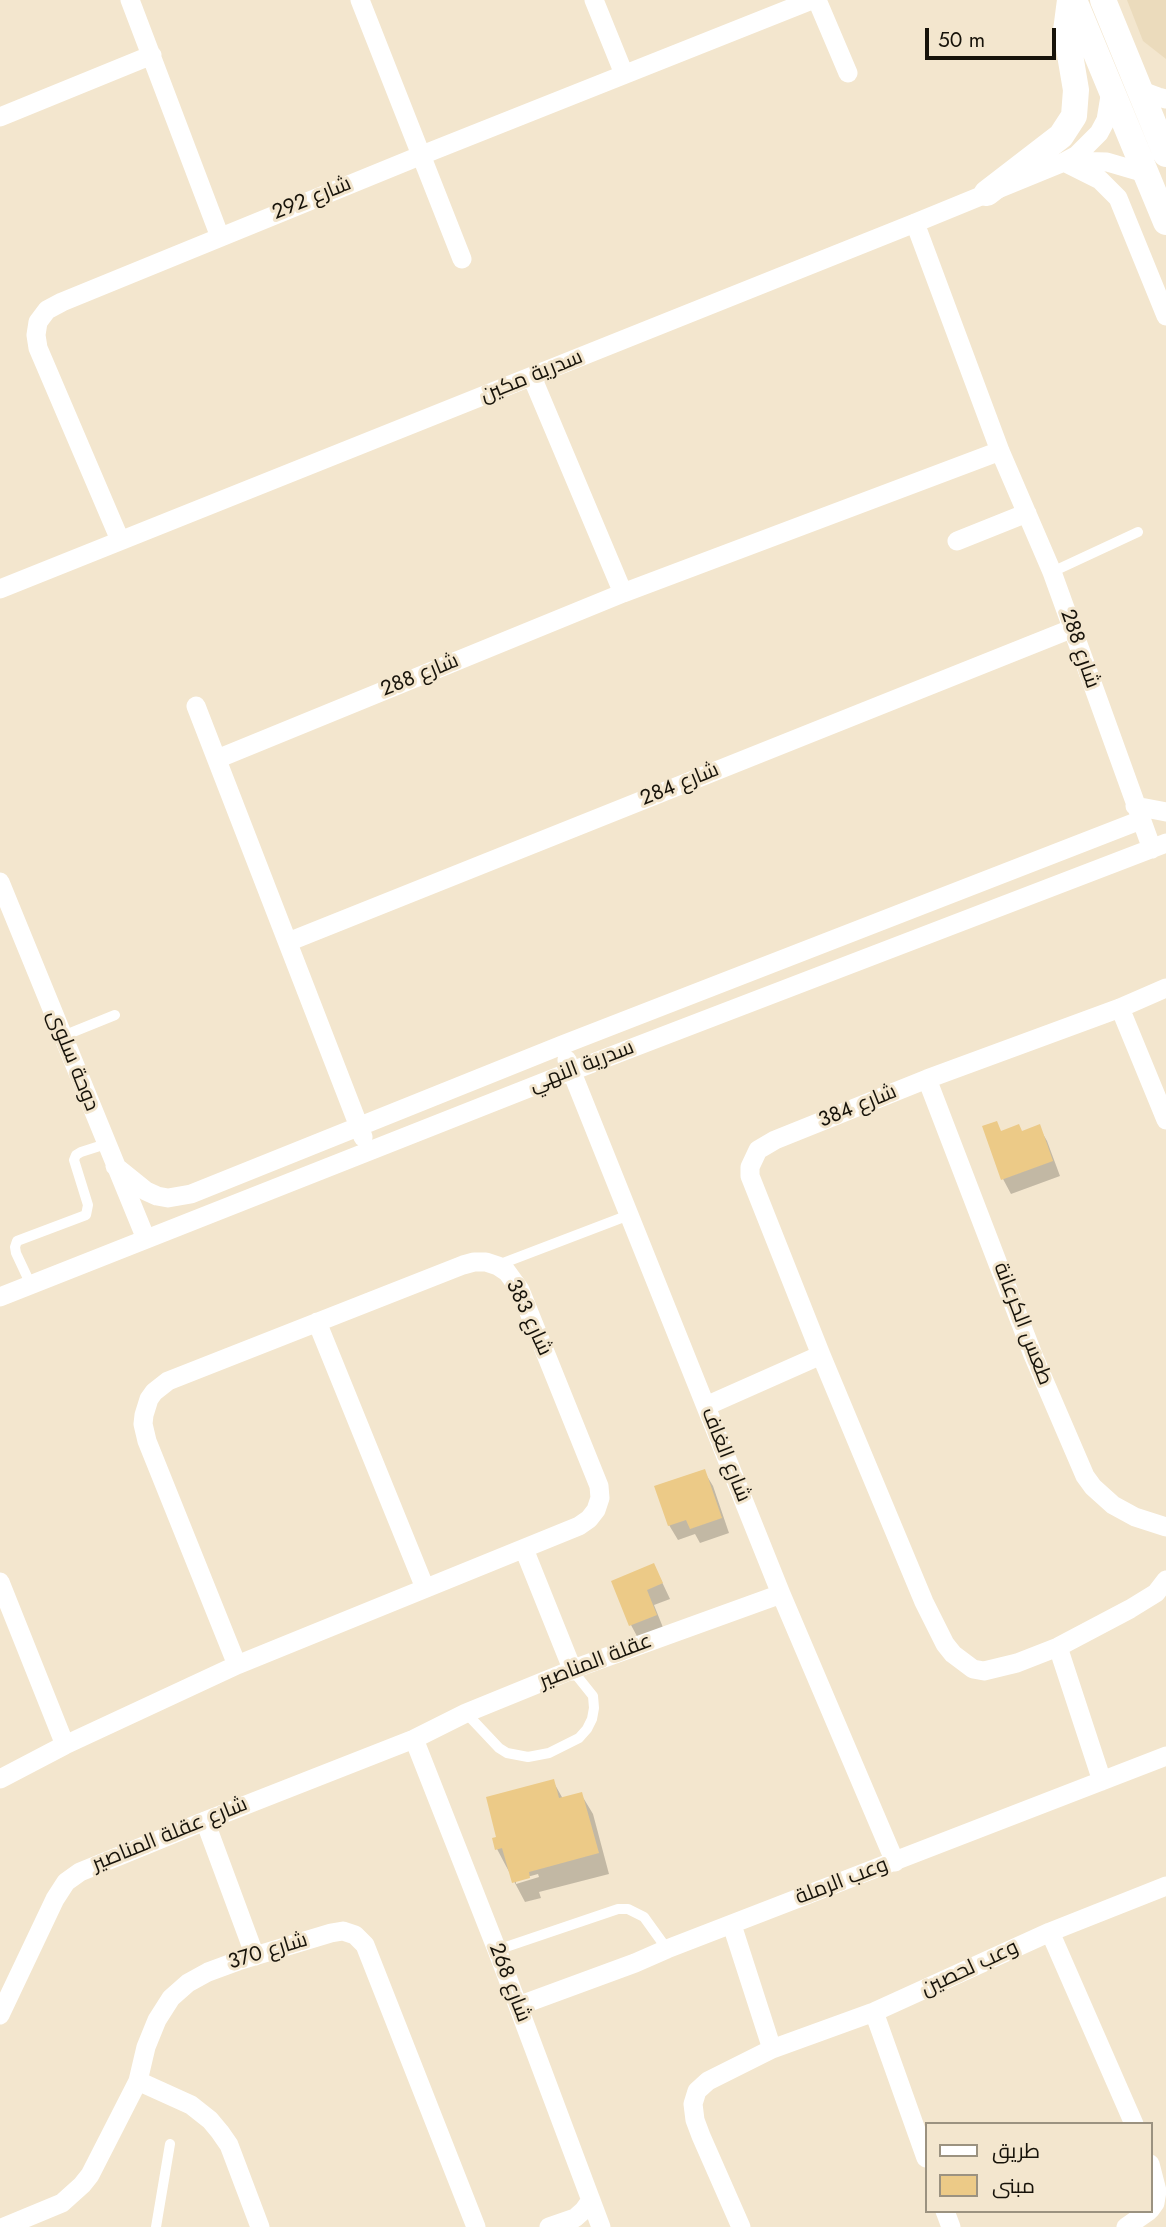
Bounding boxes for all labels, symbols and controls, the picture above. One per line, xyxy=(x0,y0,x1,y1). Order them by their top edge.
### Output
scale bar xyxy=(928,14,1059,58)
text: 50 m xyxy=(938,25,985,55)
street label: شارع 292 xyxy=(269,172,355,226)
street label: سدرية مكين xyxy=(477,345,587,409)
street label: شارع 288 xyxy=(1054,606,1104,692)
street label: شارع 288 xyxy=(377,649,463,703)
street label: شارع 284 xyxy=(637,758,723,812)
street label: دوحة سلوى xyxy=(40,1007,104,1115)
street label: سدرية النهي xyxy=(526,1036,638,1098)
street label: شارع 384 xyxy=(815,1080,901,1134)
street label: طعس الكرعانة xyxy=(987,1259,1057,1389)
street label: شارع 383 xyxy=(499,1276,557,1360)
street label: شارع الغاف xyxy=(695,1404,755,1506)
street label: عقلة المناصير xyxy=(536,1629,656,1695)
street label: شارع عقلة المناصير xyxy=(89,1792,251,1878)
street label: وعب الرملة xyxy=(792,1853,892,1911)
street label: شارع 370 xyxy=(225,1928,311,1976)
street label: وعب لحصين xyxy=(917,1935,1023,2003)
street label: شارع 268 xyxy=(482,1940,536,2026)
legend xyxy=(925,2122,1152,2213)
text: طريق xyxy=(992,2136,1040,2166)
text: مبنى xyxy=(992,2171,1035,2201)

